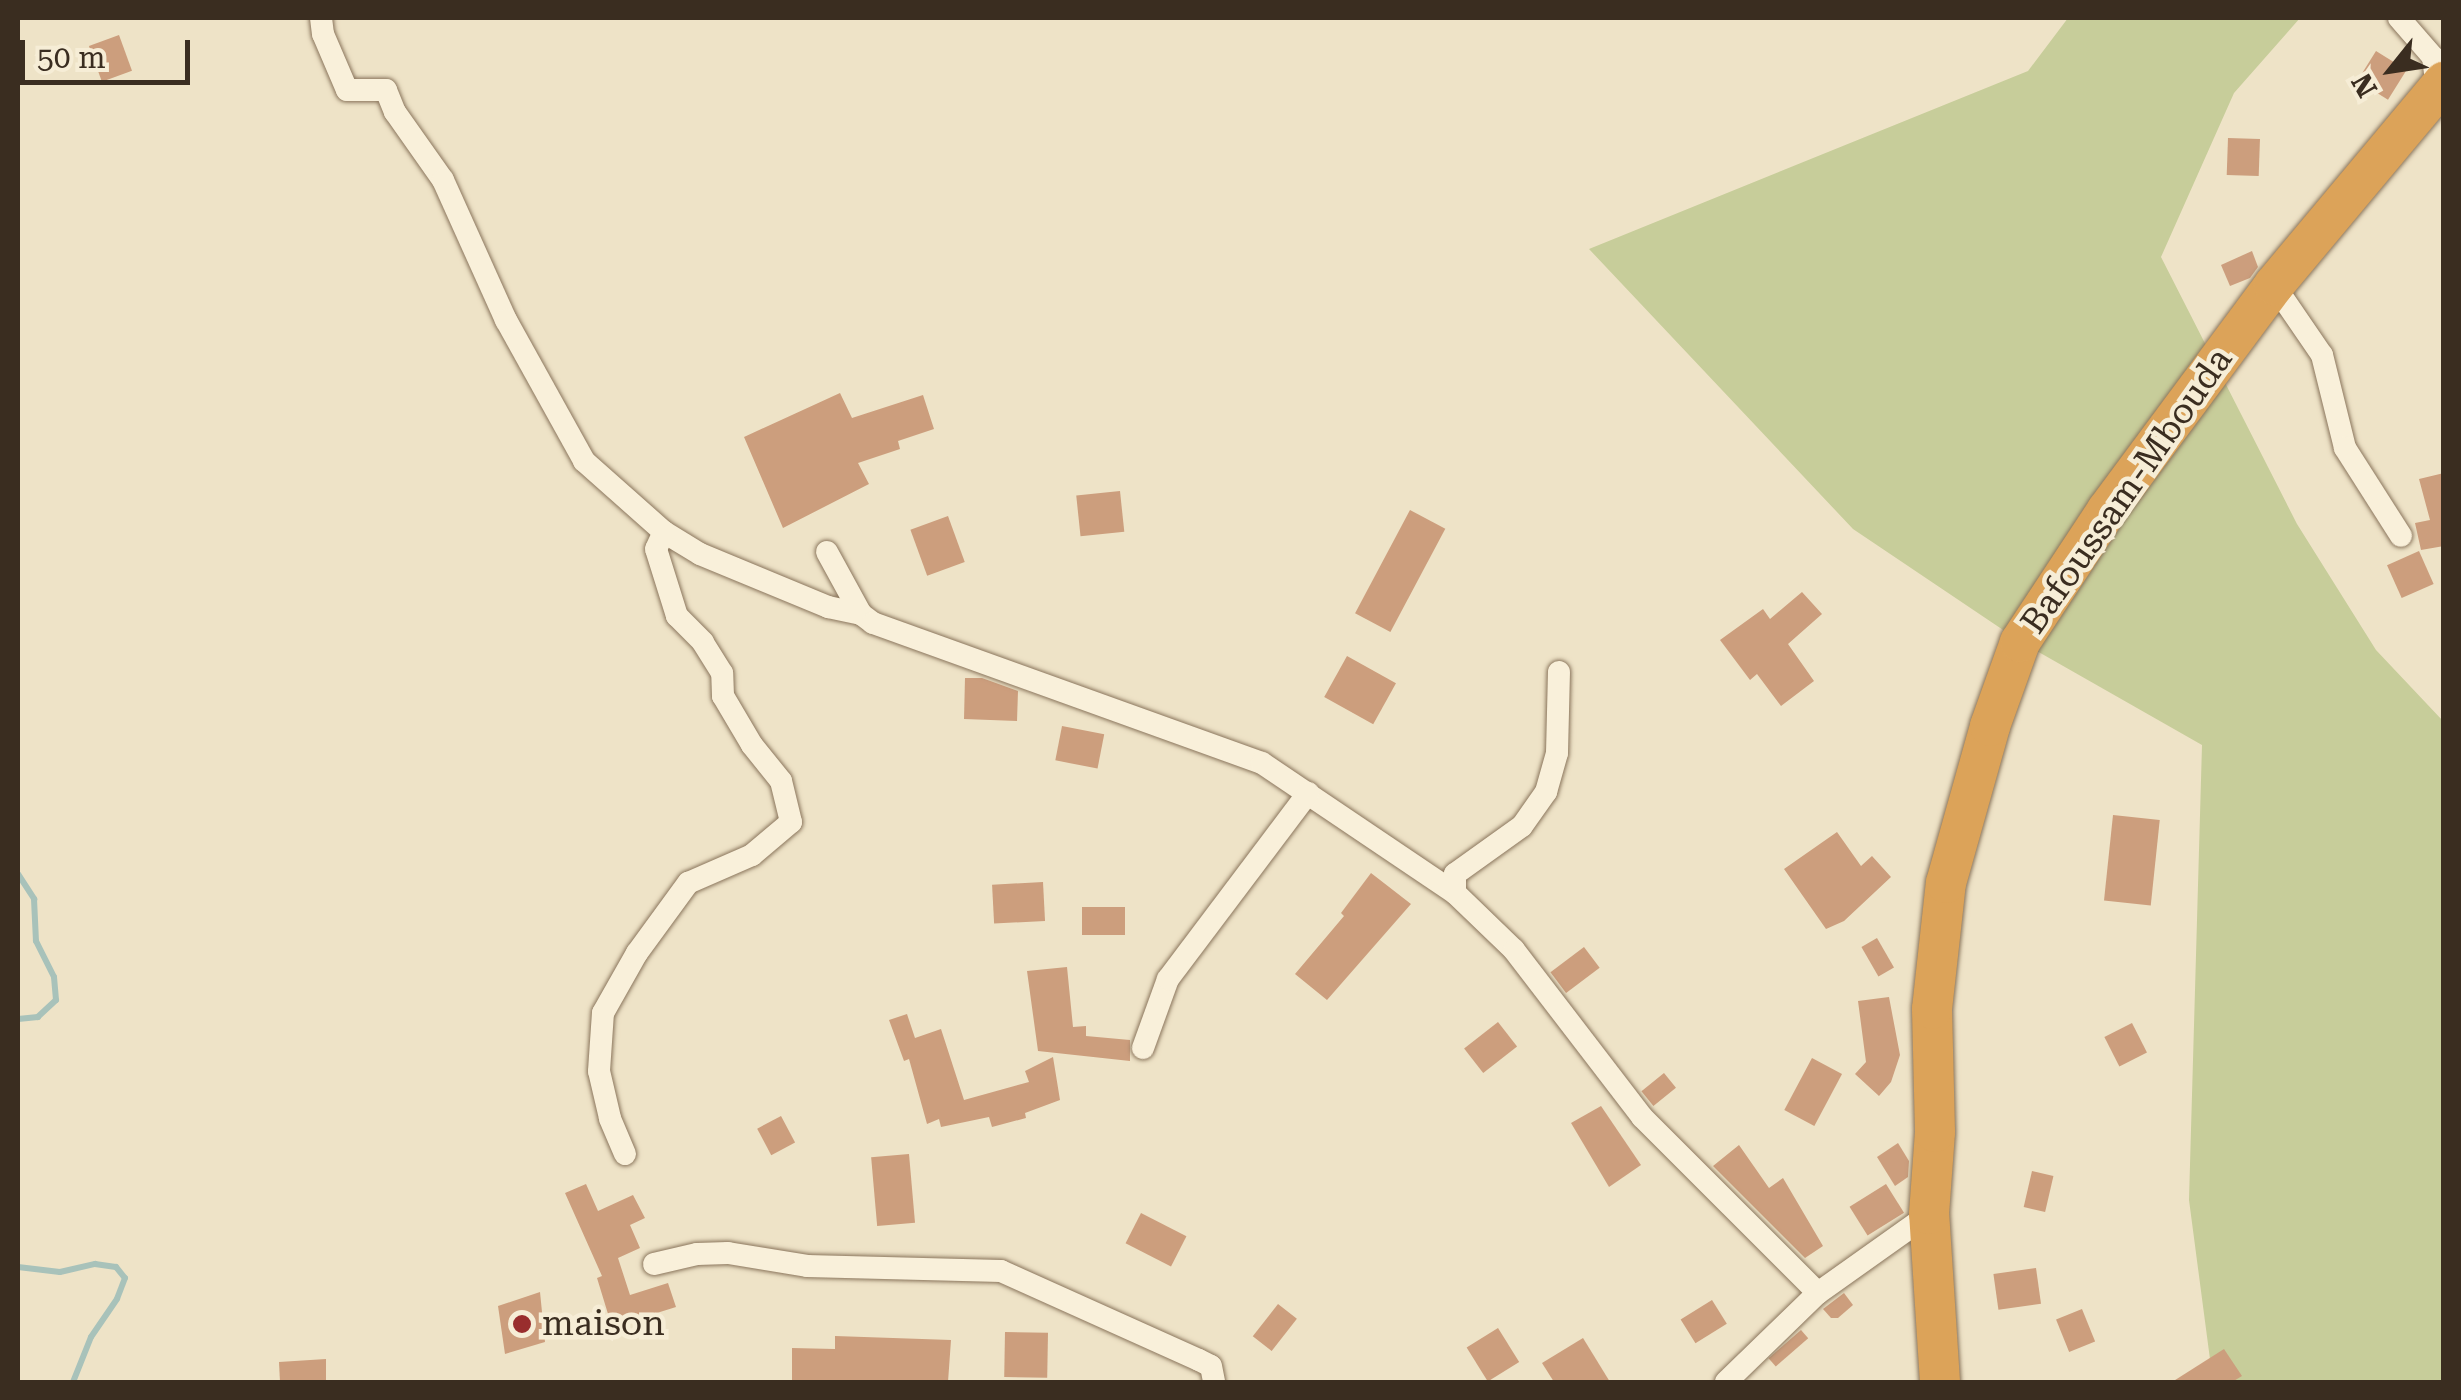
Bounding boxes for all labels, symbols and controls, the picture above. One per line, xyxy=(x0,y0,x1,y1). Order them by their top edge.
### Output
scale bar xyxy=(25,20,195,82)
north arrow xyxy=(2341,20,2441,120)
text: 50 m xyxy=(37,40,106,75)
text: N xyxy=(2345,68,2384,103)
street label: Bafoussam-Mbouda xyxy=(2013,340,2241,642)
place label: maison xyxy=(542,1303,665,1345)
marker: maison xyxy=(511,1313,533,1335)

